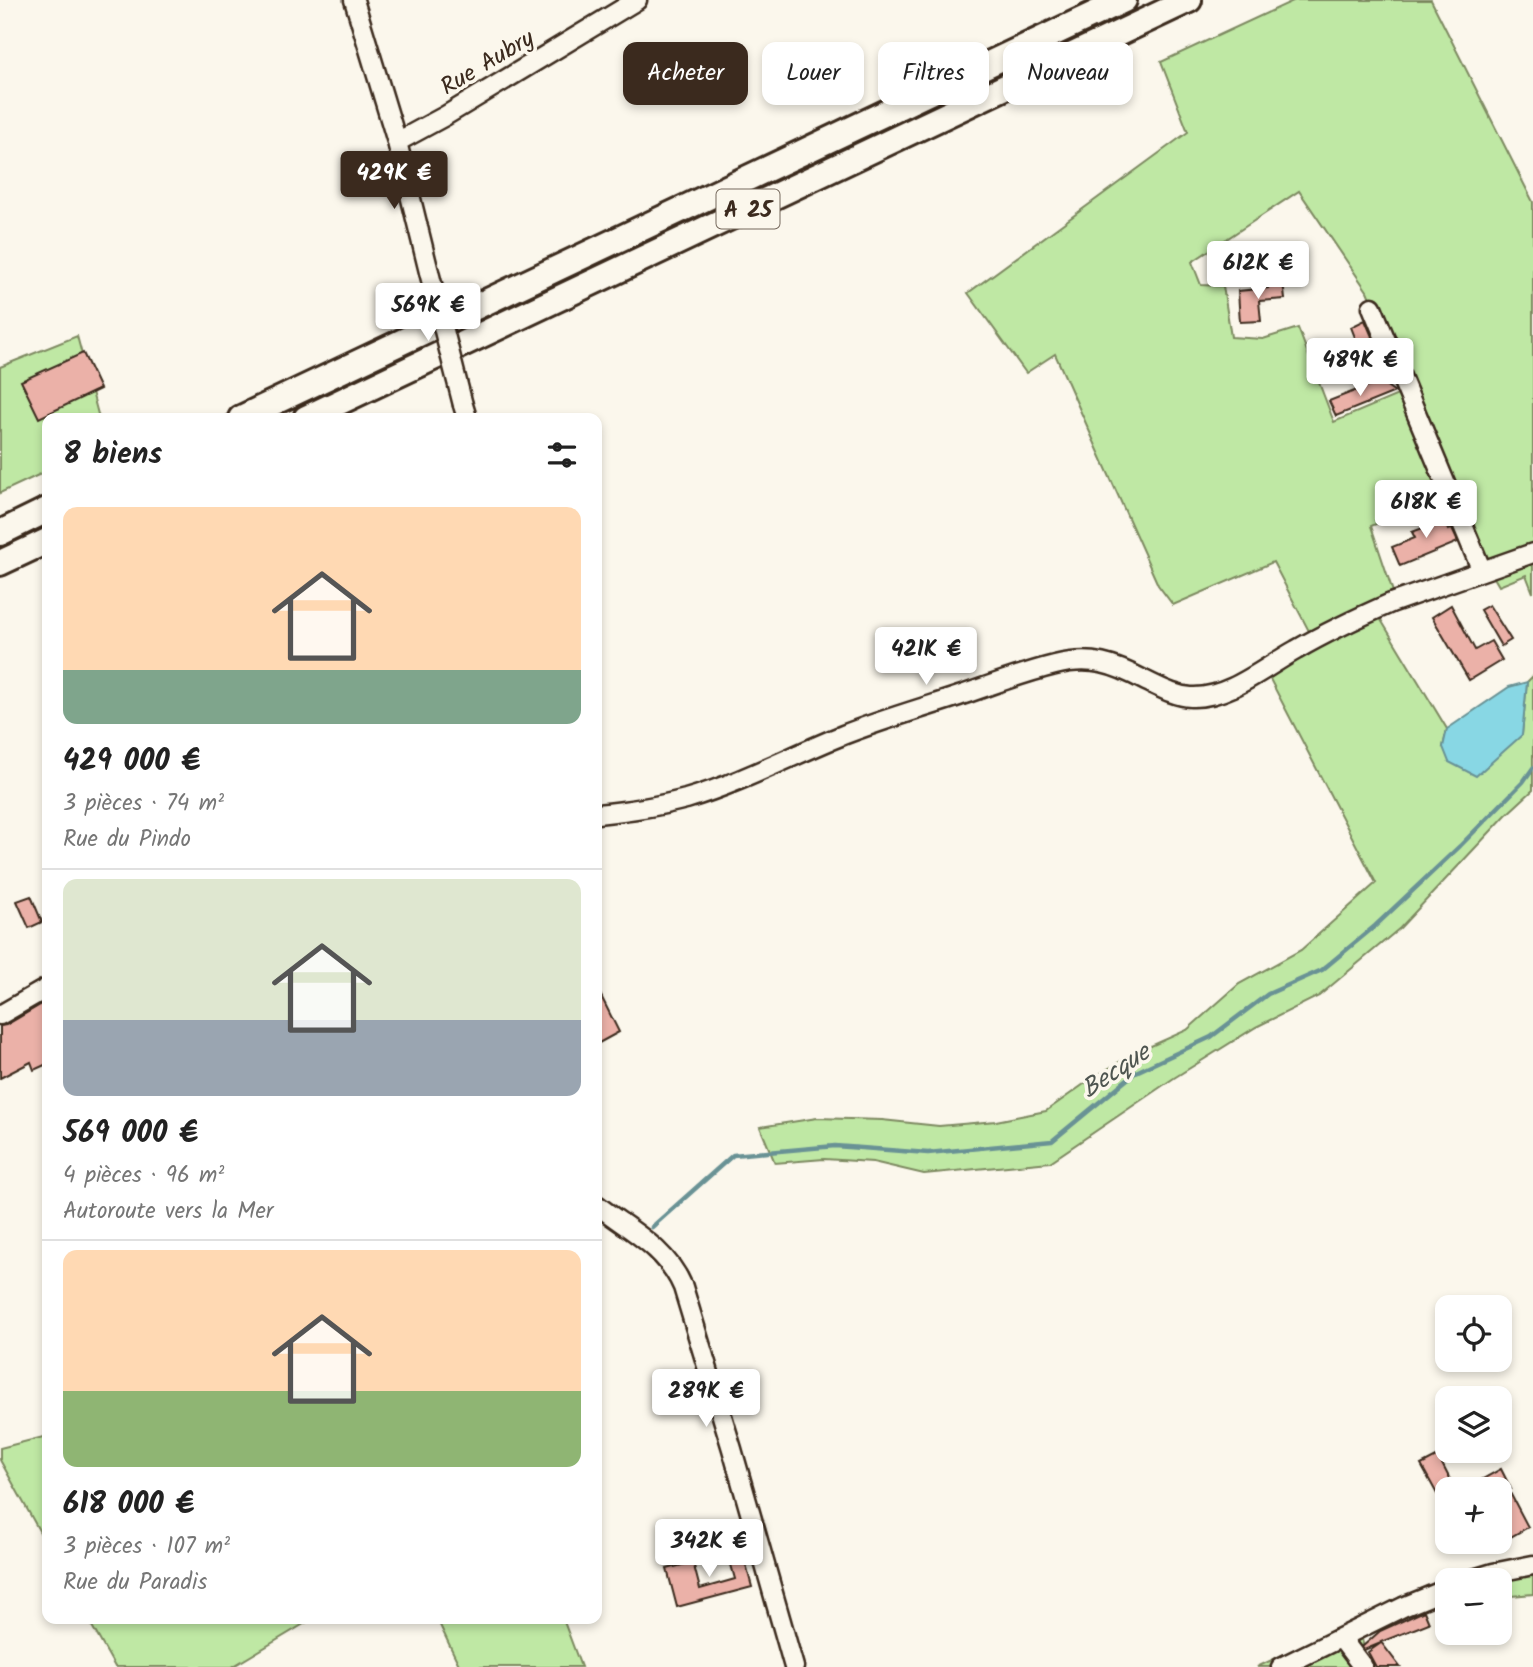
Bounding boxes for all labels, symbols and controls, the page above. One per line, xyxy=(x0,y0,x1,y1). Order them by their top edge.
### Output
street label: Rue Aubry xyxy=(433,19,543,107)
chip: Acheter xyxy=(623,42,748,105)
chip: Louer xyxy=(762,42,864,105)
chip: Filtres xyxy=(878,42,989,105)
chip: Nouveau xyxy=(1003,42,1133,105)
pin: 429K € xyxy=(337,152,451,211)
text: 429K € xyxy=(357,156,431,192)
road number: A 25 xyxy=(716,190,780,229)
pin: 612K € xyxy=(1201,242,1315,301)
text: 612K € xyxy=(1223,246,1293,282)
pin: 569K € xyxy=(371,284,485,343)
text: 569K € xyxy=(391,288,465,324)
pin: 489K € xyxy=(1303,338,1417,398)
text: 489K € xyxy=(1322,343,1398,379)
text: 8 biens xyxy=(63,431,162,479)
icon: filters xyxy=(543,436,581,474)
pin: 618K € xyxy=(1369,480,1483,540)
text: 618K € xyxy=(1391,485,1461,521)
icon: home xyxy=(259,553,385,679)
pin: 421K € xyxy=(869,628,983,687)
text: 421K € xyxy=(891,632,961,668)
text: 429 000 € xyxy=(63,738,200,786)
text: 3 pièces · 74 m² xyxy=(63,786,224,822)
text: Rue du Pindo xyxy=(63,822,191,858)
icon: home xyxy=(259,925,385,1051)
water label: Becque xyxy=(1073,1032,1161,1110)
text: 569 000 € xyxy=(63,1110,198,1158)
text: 4 pièces · 96 m² xyxy=(63,1158,224,1194)
text: Autoroute vers la Mer xyxy=(63,1194,273,1230)
map controls xyxy=(1435,1295,1512,1645)
button: locate xyxy=(1435,1295,1512,1372)
icon: home xyxy=(259,1296,385,1422)
pin: 289K € xyxy=(649,1370,763,1429)
text: 289K € xyxy=(668,1374,744,1410)
button: layers xyxy=(1435,1386,1512,1463)
button: + xyxy=(1435,1477,1512,1554)
text: 618 000 € xyxy=(63,1481,194,1529)
pin: 342K € xyxy=(652,1520,766,1579)
text: 342K € xyxy=(671,1524,747,1560)
text: 3 pièces · 107 m² xyxy=(63,1529,230,1565)
text: Rue du Paradis xyxy=(63,1565,207,1601)
button: − xyxy=(1435,1568,1512,1645)

